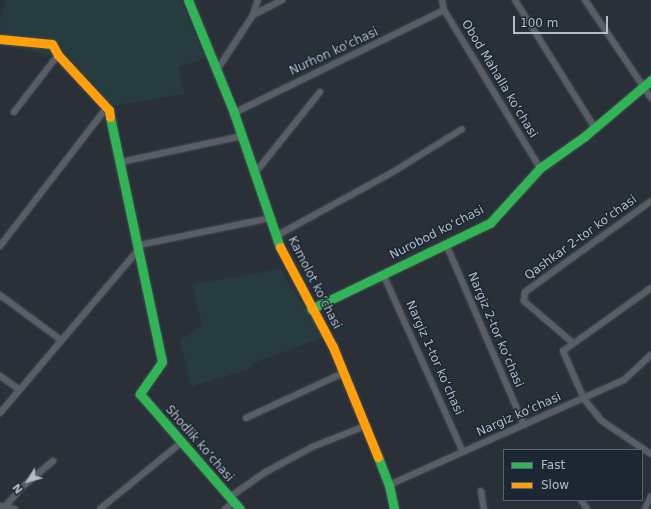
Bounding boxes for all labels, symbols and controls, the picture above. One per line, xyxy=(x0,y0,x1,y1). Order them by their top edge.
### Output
scale bar xyxy=(515,8,610,34)
text: 100 m xyxy=(520,16,558,30)
street label: Obod Mahalla ko‘chasi xyxy=(458,17,540,141)
street label: Nurhon ko'chasi xyxy=(287,25,381,79)
street label: Qashkar 2-tor koʼchasi xyxy=(522,192,640,284)
street label: Nurobod koʻchasi xyxy=(387,203,487,263)
street label: Kamolot koʻchasi xyxy=(284,234,344,332)
street label: Nargiz 2-tor ko‘chasi xyxy=(464,270,526,390)
street label: Nargiz 1-tor ko‘chasi xyxy=(402,299,466,417)
street label: Nargiz koʻchasi xyxy=(475,390,563,440)
street label: Shodlik koʻchasi xyxy=(162,403,236,485)
legend xyxy=(503,449,643,501)
text: Fast xyxy=(541,458,565,472)
north arrow xyxy=(8,461,48,501)
text: Slow xyxy=(541,478,569,492)
text: N xyxy=(10,481,26,496)

